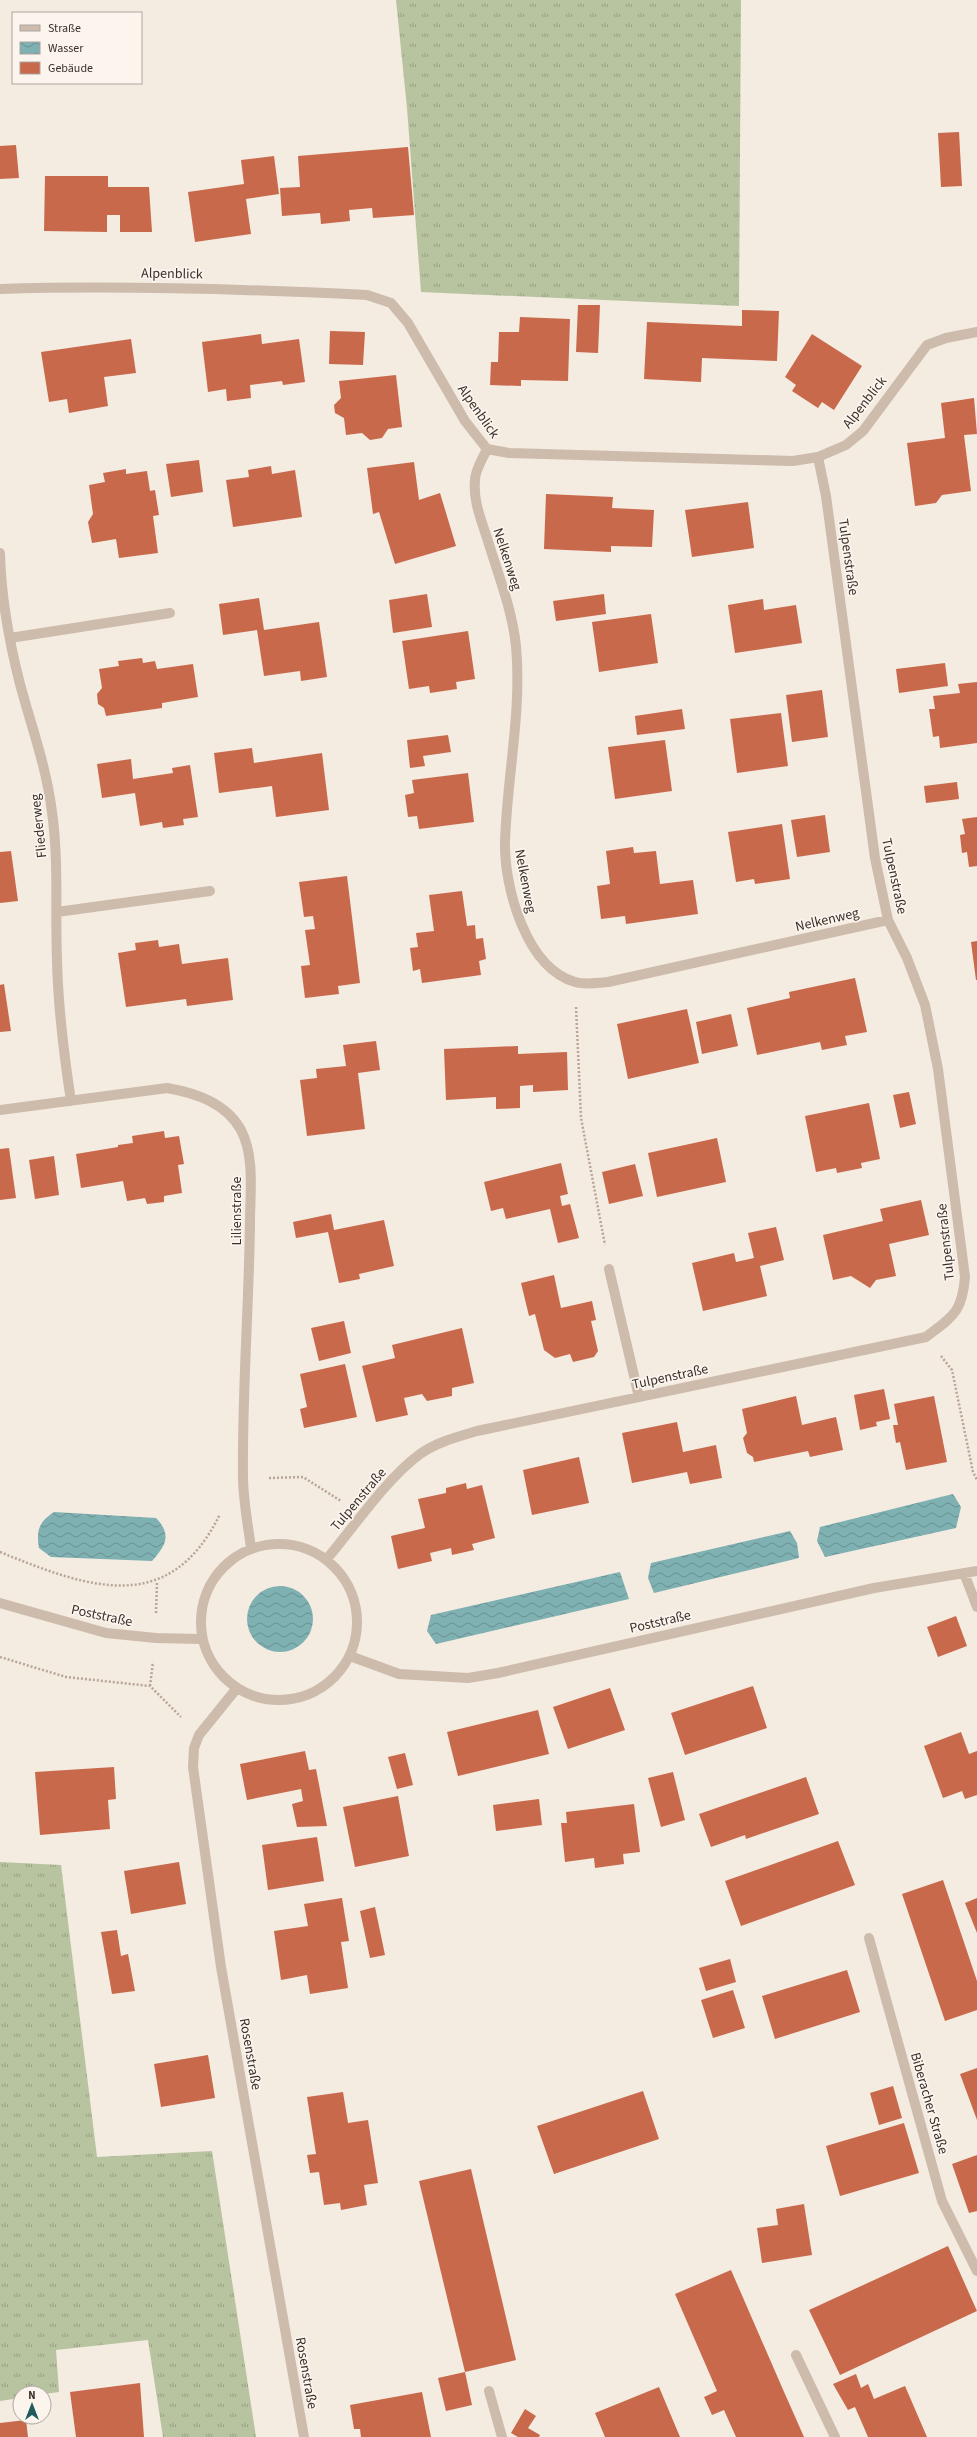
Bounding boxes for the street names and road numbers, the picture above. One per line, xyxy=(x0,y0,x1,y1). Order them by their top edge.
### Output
street label: Alpenblick xyxy=(141,263,203,285)
street label: Alpenblick xyxy=(838,372,892,433)
street label: Alpenblick xyxy=(452,381,504,443)
street label: Tulpenstraße xyxy=(833,517,863,597)
street label: Nelkenweg xyxy=(488,525,527,593)
street label: Fliederweg xyxy=(26,793,52,859)
street label: Tulpenstraße xyxy=(876,836,912,916)
street label: Nelkenweg xyxy=(509,848,541,915)
street label: Nelkenweg xyxy=(793,903,861,937)
street label: Lilienstraße xyxy=(227,1177,247,1245)
street label: Tulpenstraße xyxy=(932,1202,960,1281)
street label: Tulpenstraße xyxy=(630,1359,710,1395)
street label: Tulpenstraße xyxy=(326,1464,391,1536)
street label: Poststraße xyxy=(69,1600,134,1632)
street label: Poststraße xyxy=(628,1605,693,1639)
street label: Rosenstraße xyxy=(234,2017,266,2092)
street label: Biberacher Straße xyxy=(905,2050,953,2157)
street label: Rosenstraße xyxy=(290,2336,322,2411)

